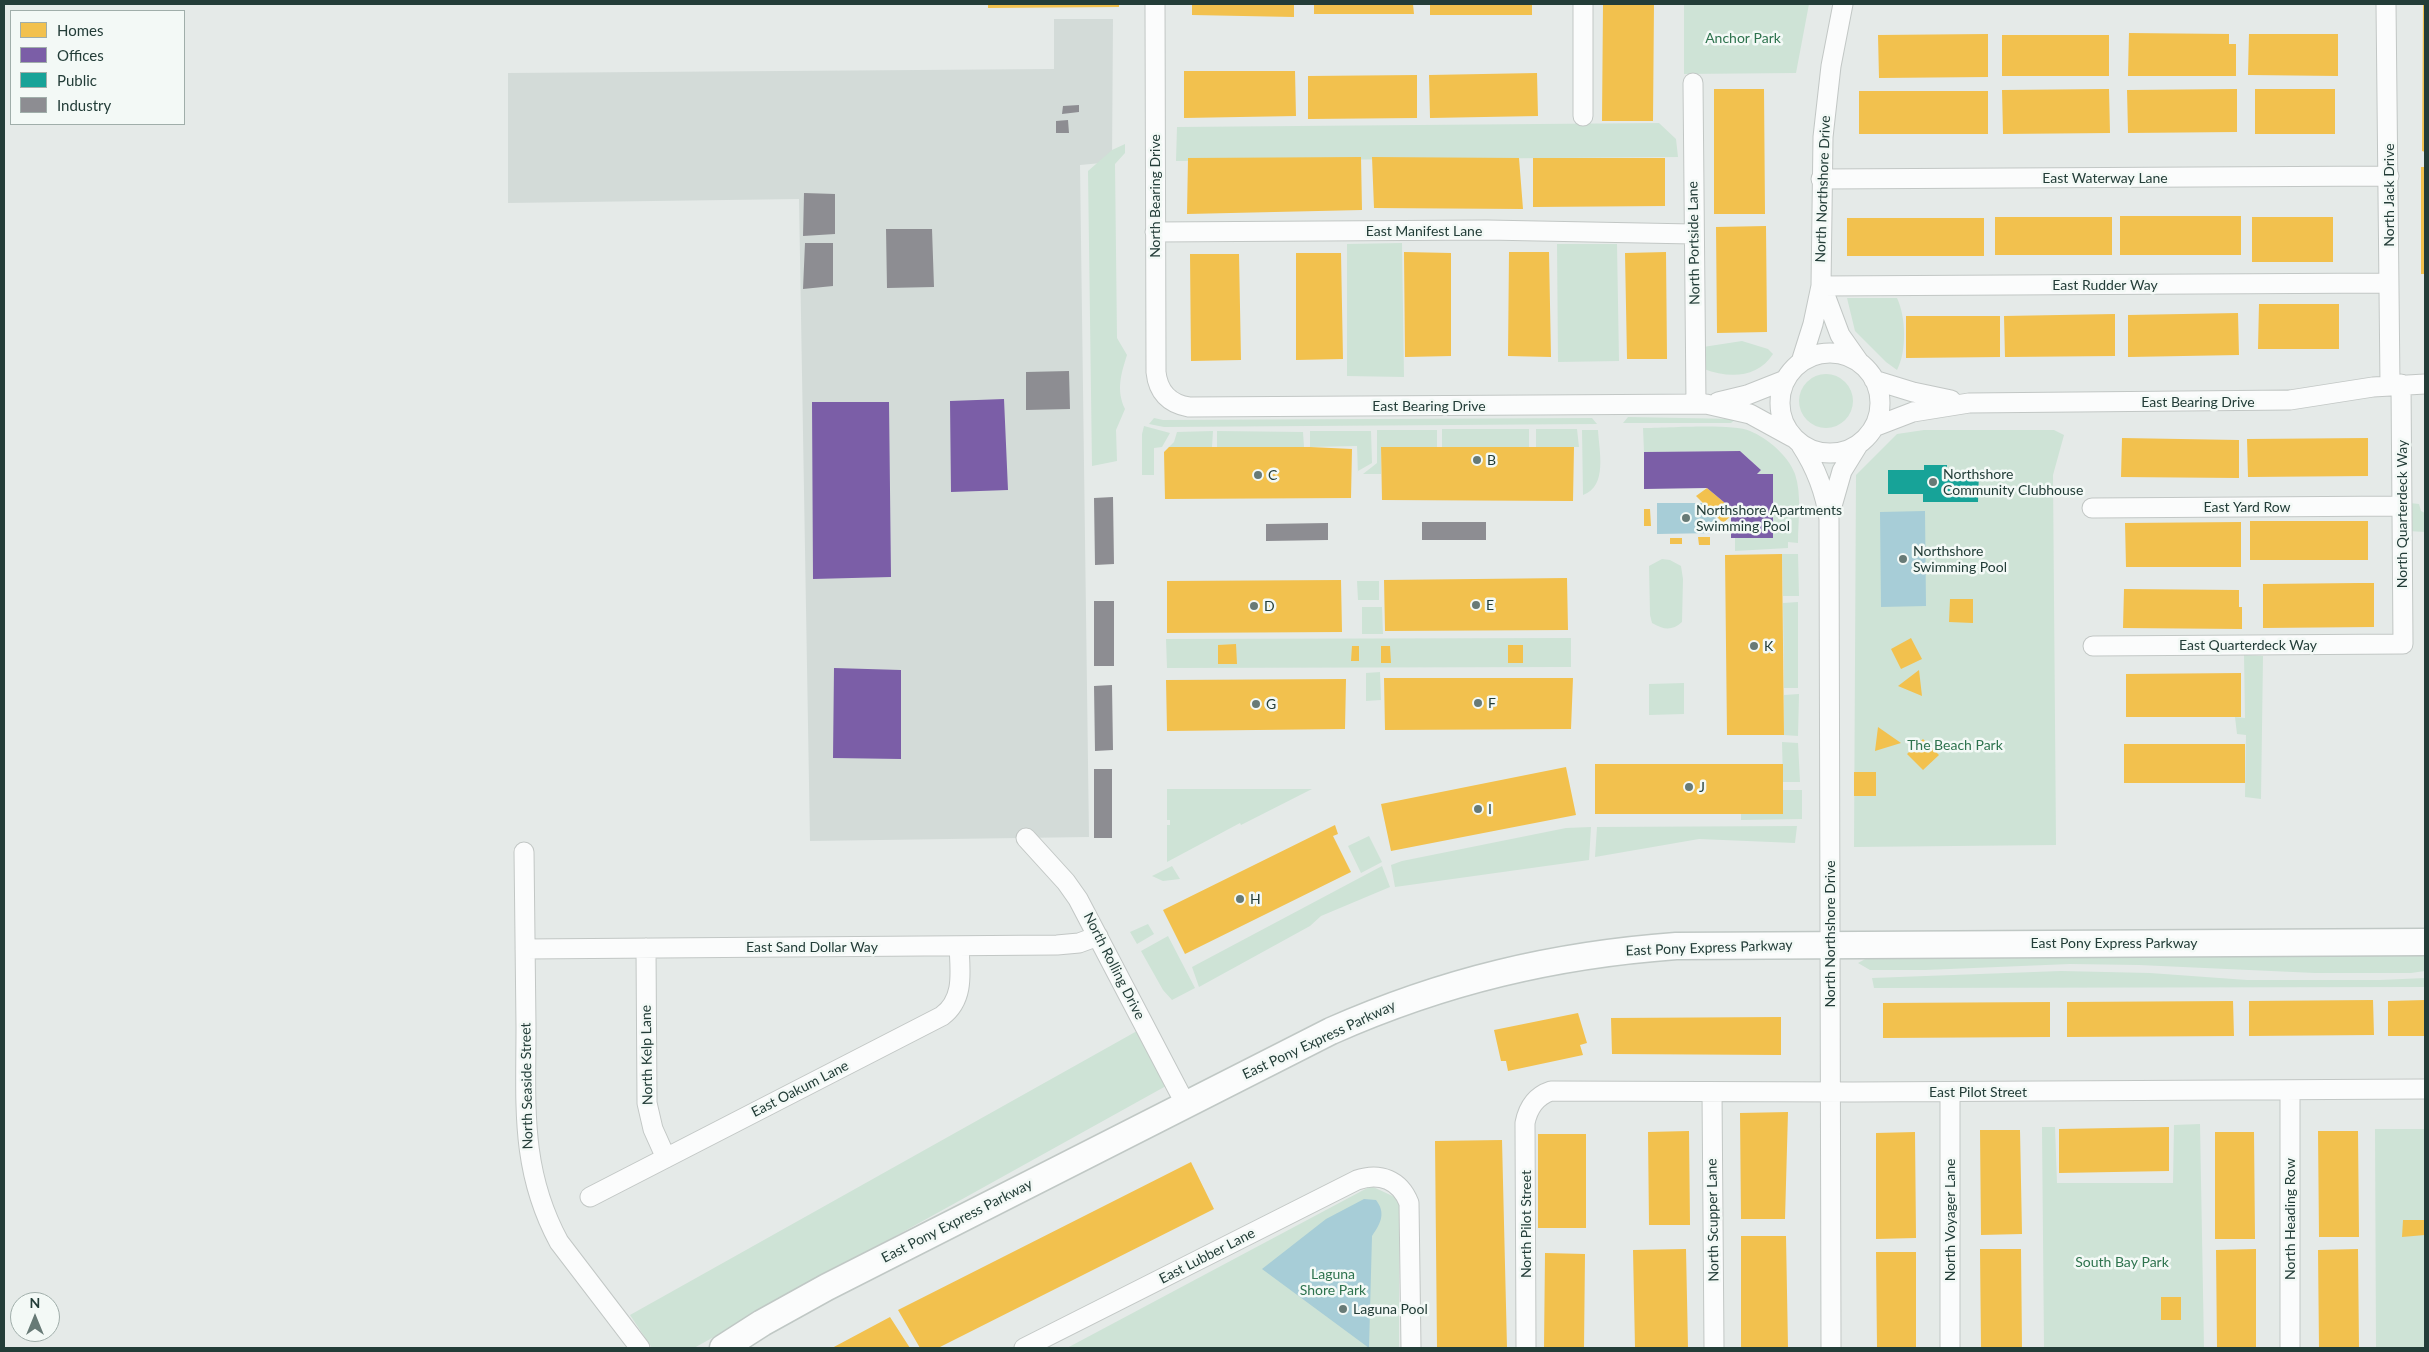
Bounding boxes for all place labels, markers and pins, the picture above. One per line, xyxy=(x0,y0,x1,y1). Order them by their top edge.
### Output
place label: B xyxy=(1487,452,1496,468)
marker: B xyxy=(1471,454,1483,466)
place label: Northshore Community Clubhouse xyxy=(1943,466,2083,498)
place label: C xyxy=(1268,467,1277,483)
marker: C xyxy=(1252,469,1264,481)
marker: Northshore Community Clubhouse xyxy=(1927,476,1939,488)
place label: Northshore Apartments Swimming Pool xyxy=(1696,502,1842,534)
marker: Northshore Apartments Swimming Pool xyxy=(1680,512,1692,524)
place label: Northshore Swimming Pool xyxy=(1913,543,2007,576)
marker: Northshore Swimming Pool xyxy=(1897,553,1909,565)
place label: E xyxy=(1486,597,1494,613)
place label: D xyxy=(1264,598,1275,614)
marker: E xyxy=(1470,599,1482,611)
marker: D xyxy=(1248,600,1260,612)
place label: K xyxy=(1764,638,1773,654)
marker: K xyxy=(1748,640,1760,652)
place label: F xyxy=(1488,695,1496,711)
place label: G xyxy=(1266,696,1276,712)
marker: F xyxy=(1472,697,1484,709)
marker: G xyxy=(1250,698,1262,710)
place label: J xyxy=(1699,779,1705,795)
marker: J xyxy=(1683,781,1695,793)
place label: I xyxy=(1488,801,1492,817)
marker: I xyxy=(1472,803,1484,815)
place label: H xyxy=(1250,891,1261,907)
marker: H xyxy=(1234,893,1246,905)
place label: Laguna Pool xyxy=(1353,1301,1428,1317)
marker: Laguna Pool xyxy=(1337,1303,1349,1315)

